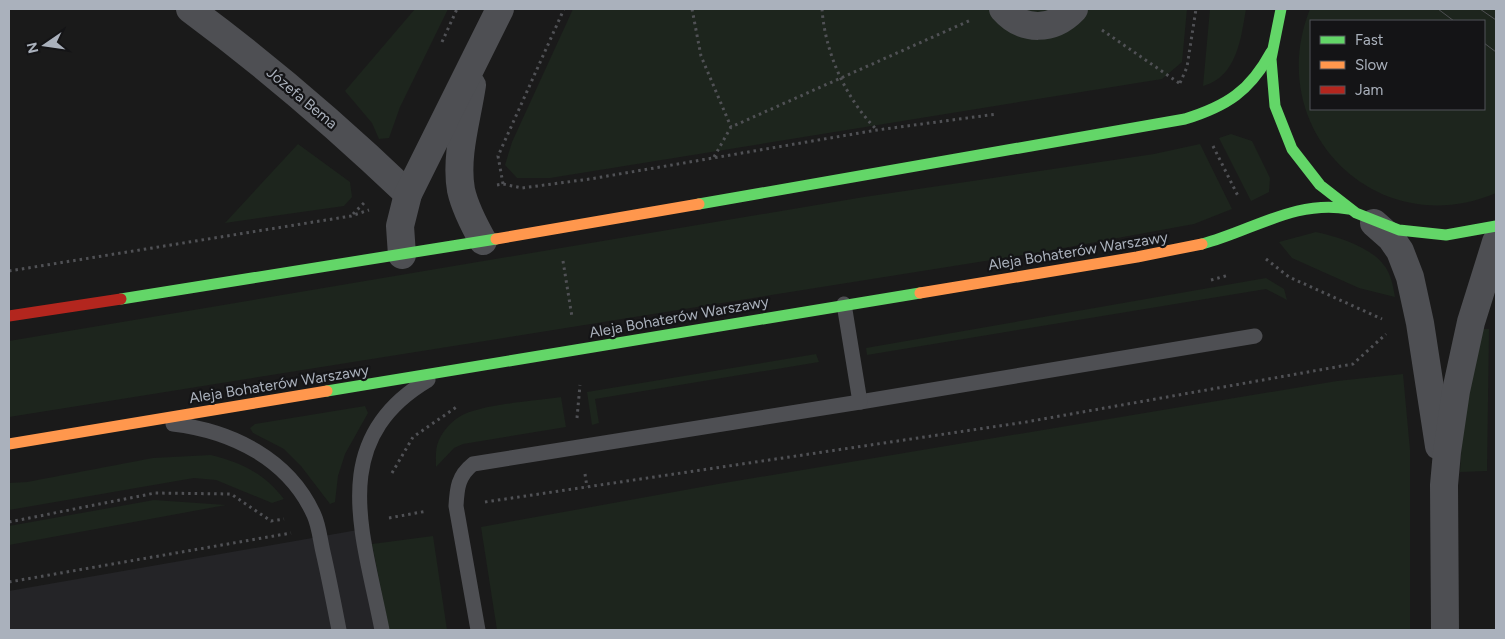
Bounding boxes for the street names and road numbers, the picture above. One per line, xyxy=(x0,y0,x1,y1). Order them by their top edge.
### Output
street label: Józefa Bema xyxy=(263,63,341,133)
street label: Aleja Bohaterów Warszawy xyxy=(987,228,1169,274)
street label: Aleja Bohaterów Warszawy xyxy=(588,292,770,342)
street label: Aleja Bohaterów Warszawy xyxy=(188,361,370,407)

